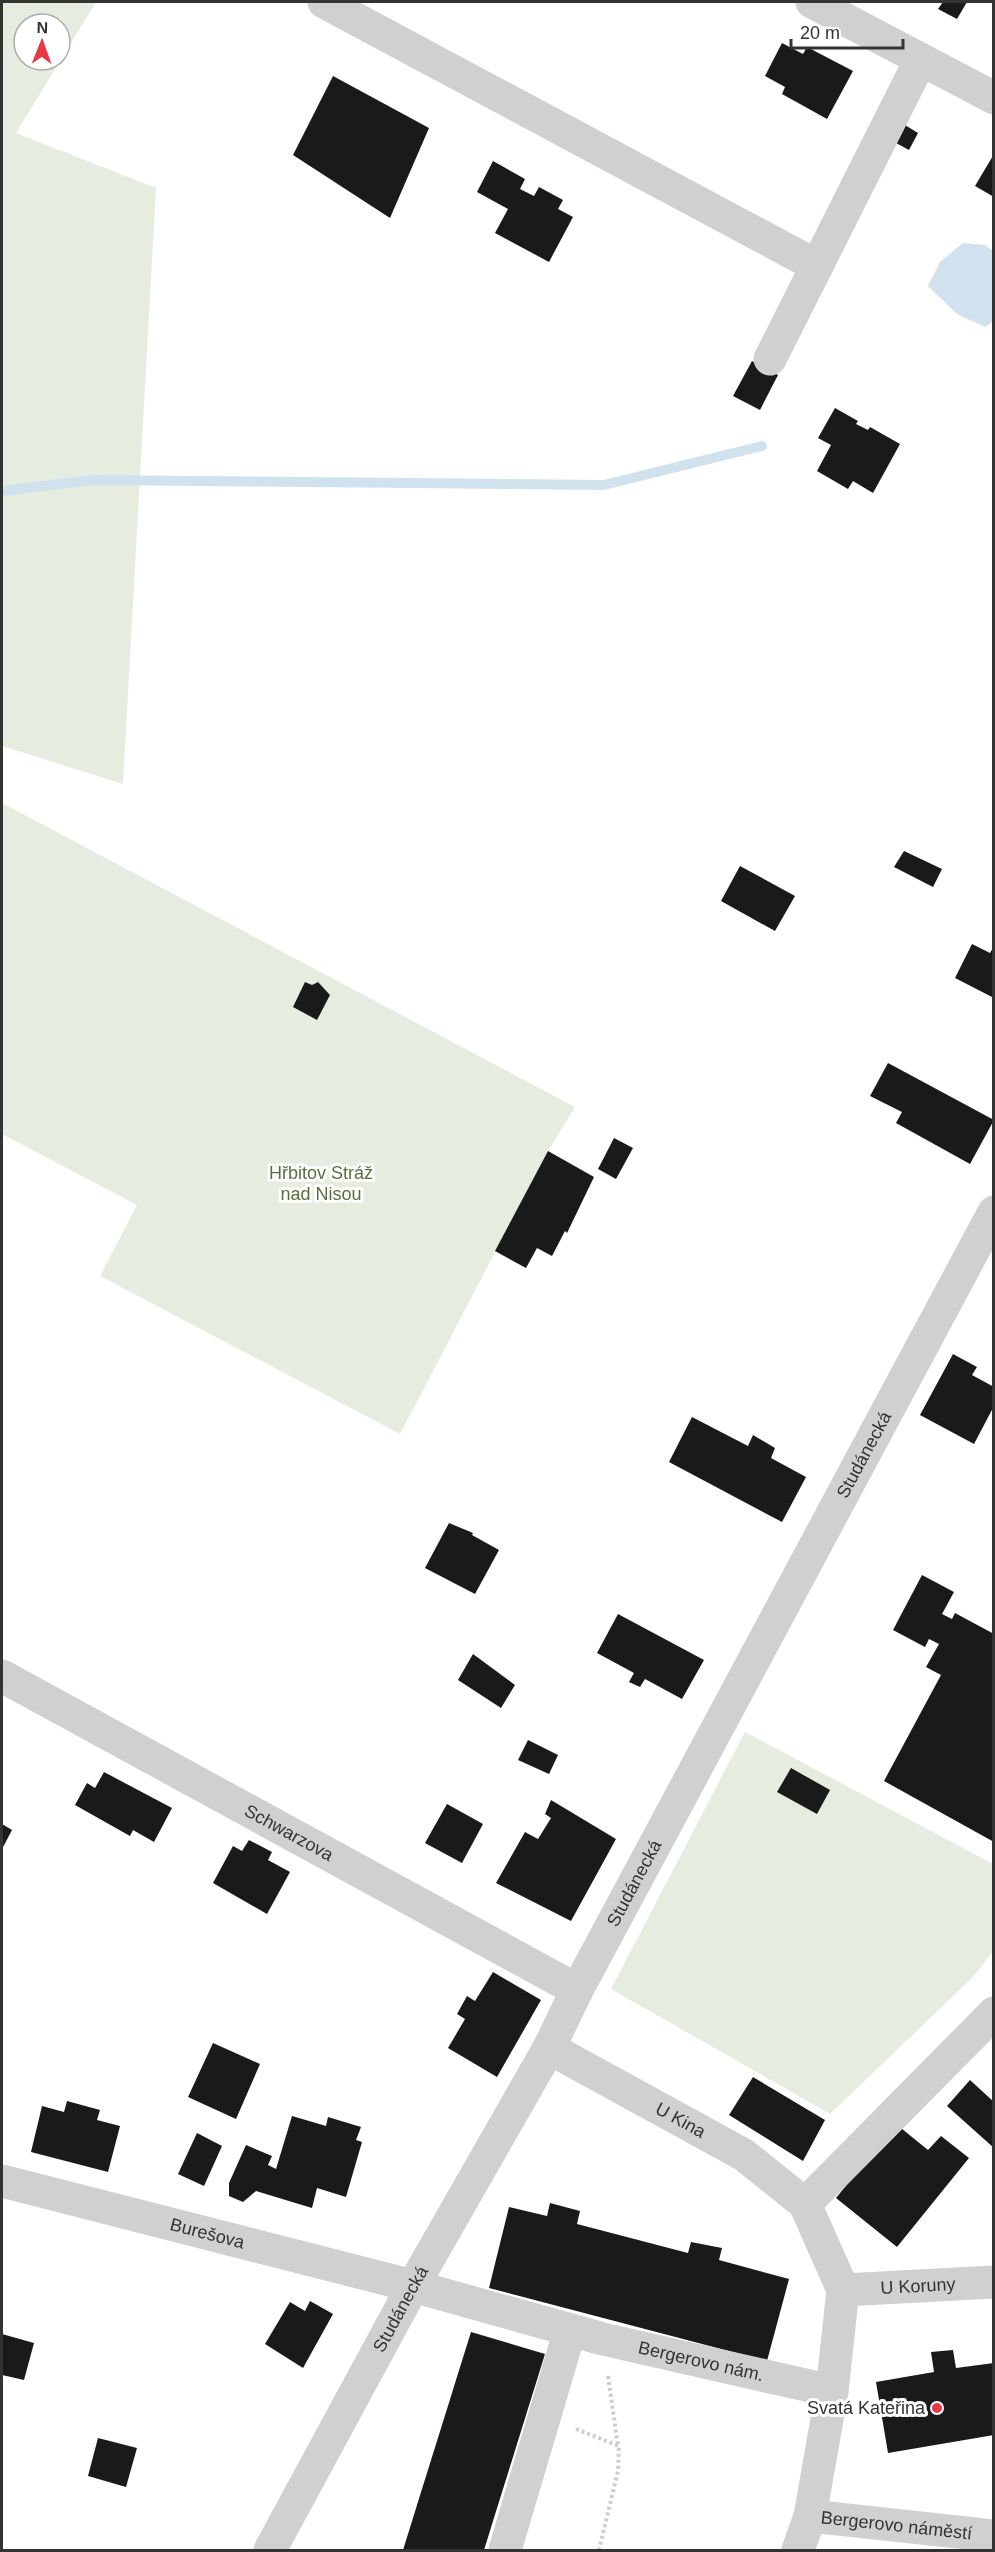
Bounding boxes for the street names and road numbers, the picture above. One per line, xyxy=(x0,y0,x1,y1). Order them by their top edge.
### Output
street label: Studánecká xyxy=(833,1407,896,1501)
street label: Schwarzova xyxy=(241,1800,338,1865)
street label: Studánecká xyxy=(603,1836,666,1930)
street label: U Kina xyxy=(652,2098,710,2142)
street label: Burešova xyxy=(168,2214,248,2253)
street label: Studánecká xyxy=(369,2262,433,2356)
street label: U Koruny xyxy=(880,2274,956,2298)
street label: Bergerovo nám. xyxy=(636,2337,766,2385)
street label: Bergerovo náměstí xyxy=(820,2507,973,2544)

